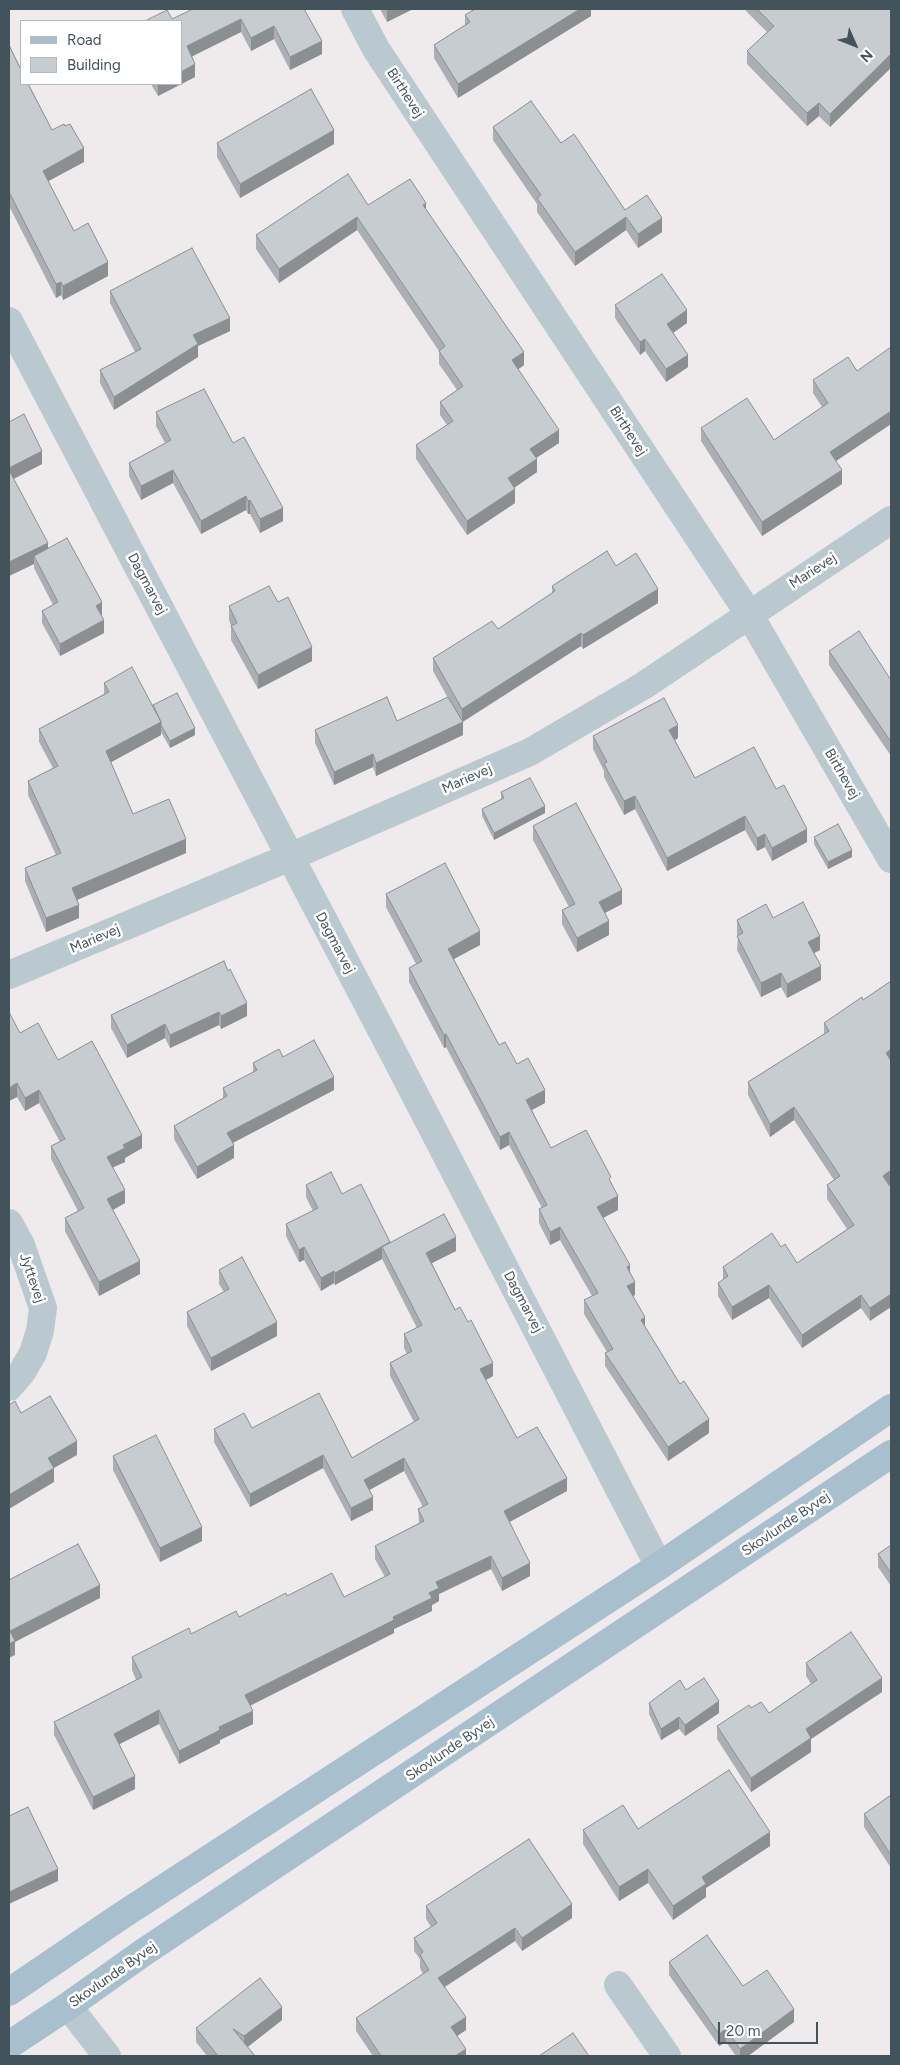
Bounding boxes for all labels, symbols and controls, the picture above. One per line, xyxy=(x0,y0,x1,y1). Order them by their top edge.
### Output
legend xyxy=(20,20,182,85)
north arrow xyxy=(830,20,880,70)
text: Road xyxy=(67,31,102,49)
text: N xyxy=(856,46,876,66)
text: Building xyxy=(67,56,121,74)
street label: Birthevej xyxy=(383,65,427,121)
street label: Birthevej xyxy=(606,403,650,459)
street label: Dagmarvej xyxy=(124,550,170,618)
street label: Marievej xyxy=(786,550,840,592)
street label: Birthevej xyxy=(821,746,863,802)
street label: Marievej xyxy=(439,761,495,797)
street label: Dagmarvej xyxy=(312,909,358,977)
street label: Marievej xyxy=(67,921,123,957)
street label: Jyttevej xyxy=(16,1251,48,1305)
street label: Dagmarvej xyxy=(500,1268,546,1336)
street label: Skovlunde Byvej xyxy=(739,1488,833,1560)
street label: Skovlunde Byvej xyxy=(403,1713,497,1785)
street label: Skovlunde Byvej xyxy=(66,1939,160,2011)
scale bar xyxy=(720,2012,820,2044)
text: 20 m xyxy=(726,2022,760,2040)

